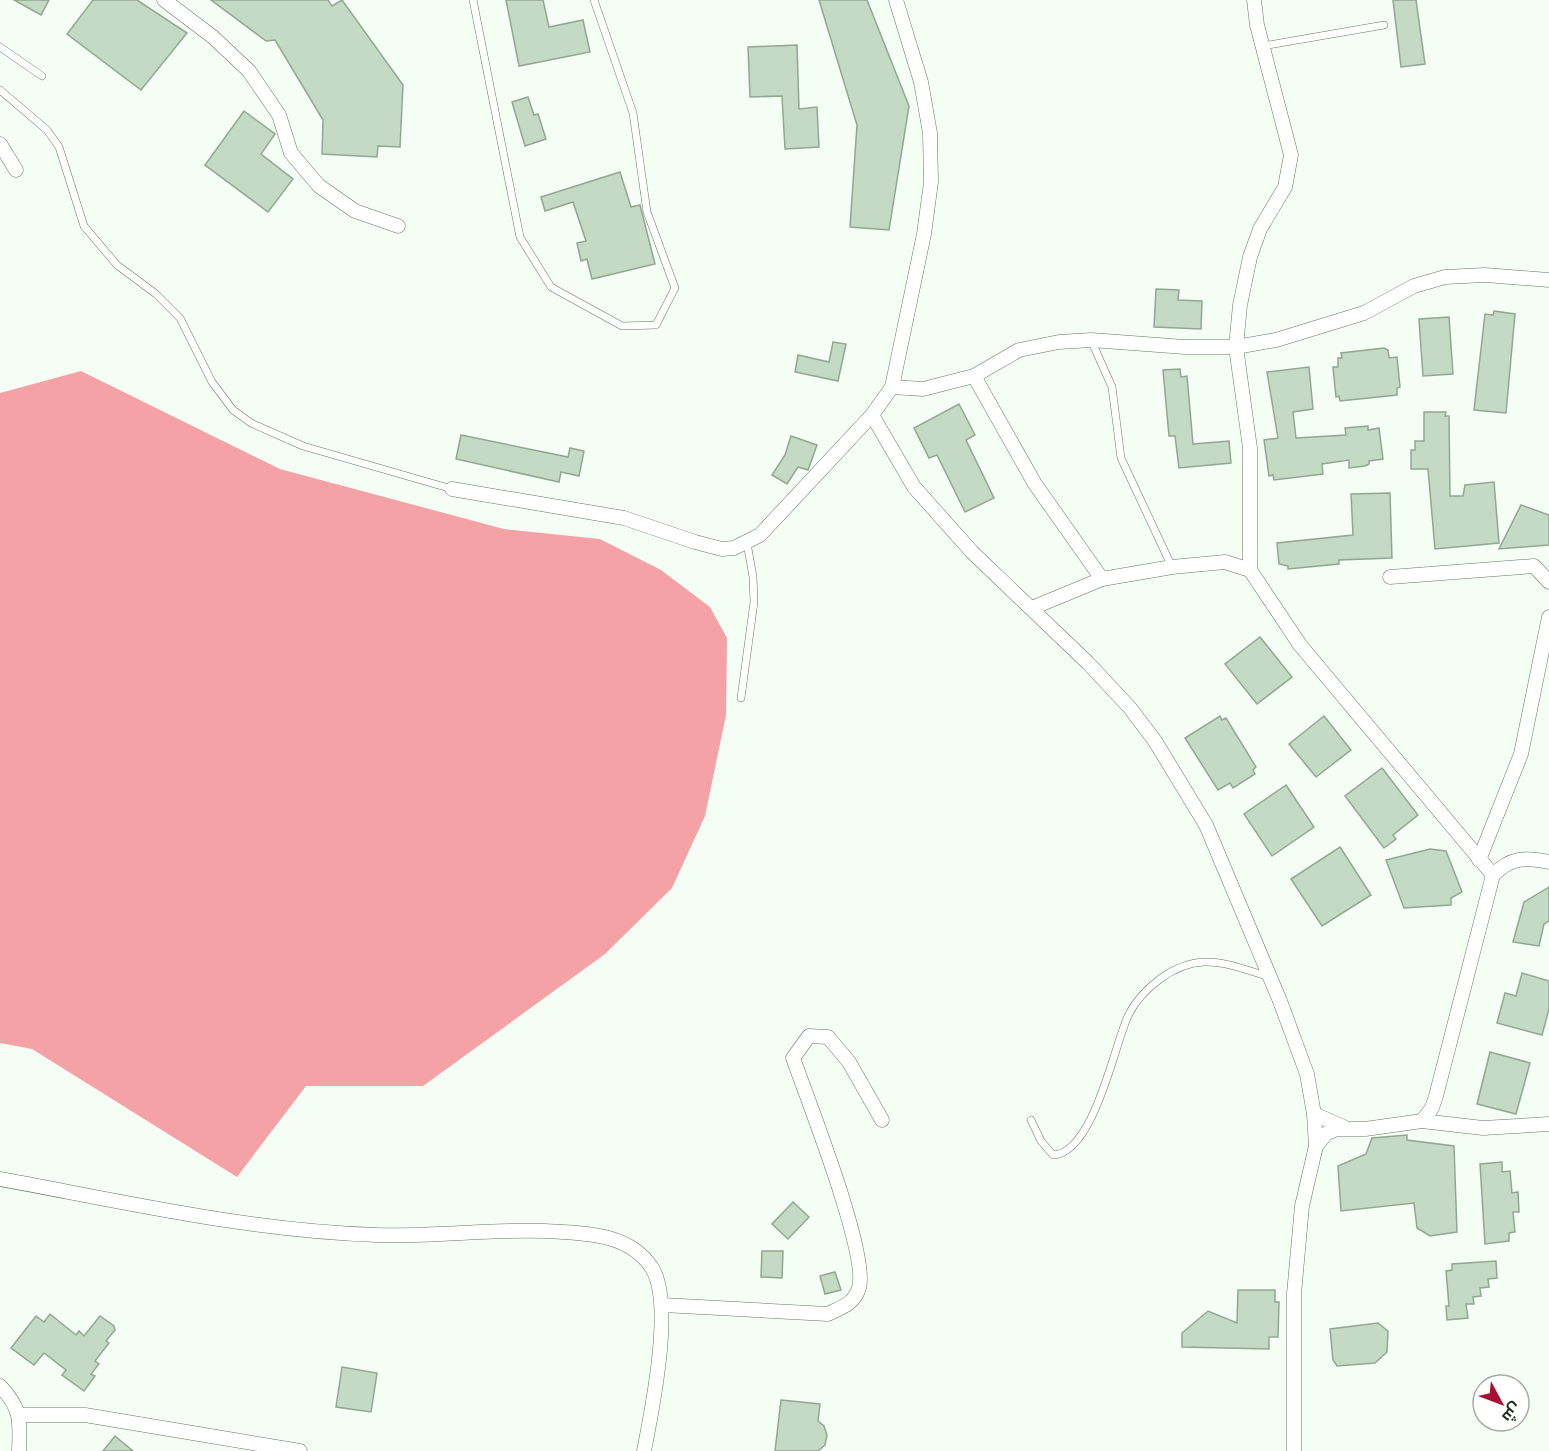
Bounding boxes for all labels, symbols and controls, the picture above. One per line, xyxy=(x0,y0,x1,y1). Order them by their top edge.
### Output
north arrow xyxy=(1471,1373,1531,1433)
text: ش xyxy=(1498,1399,1525,1426)

